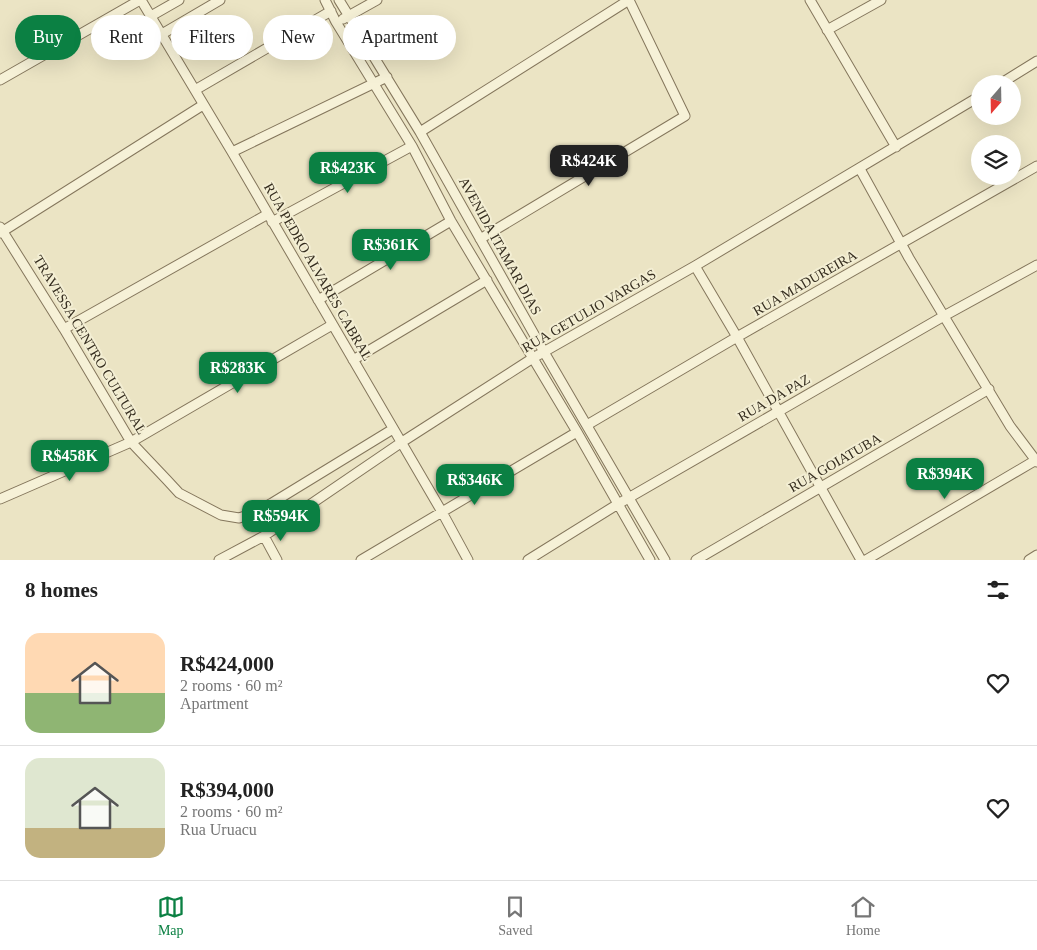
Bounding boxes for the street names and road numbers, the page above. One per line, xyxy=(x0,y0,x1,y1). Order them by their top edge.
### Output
street label: AVENIDA ITAMAR DIAS xyxy=(456,175,544,317)
street label: RUA PEDRO ALVARES CABRAL xyxy=(261,180,375,364)
street label: RUA MADUREIRA xyxy=(751,247,860,319)
street label: TRAVESSA CENTRO CULTURAL xyxy=(30,253,150,437)
street label: RUA GETULIO VARGAS xyxy=(519,267,659,355)
street label: RUA DA PAZ xyxy=(735,371,813,425)
street label: RUA GOIATUBA xyxy=(786,430,884,495)

